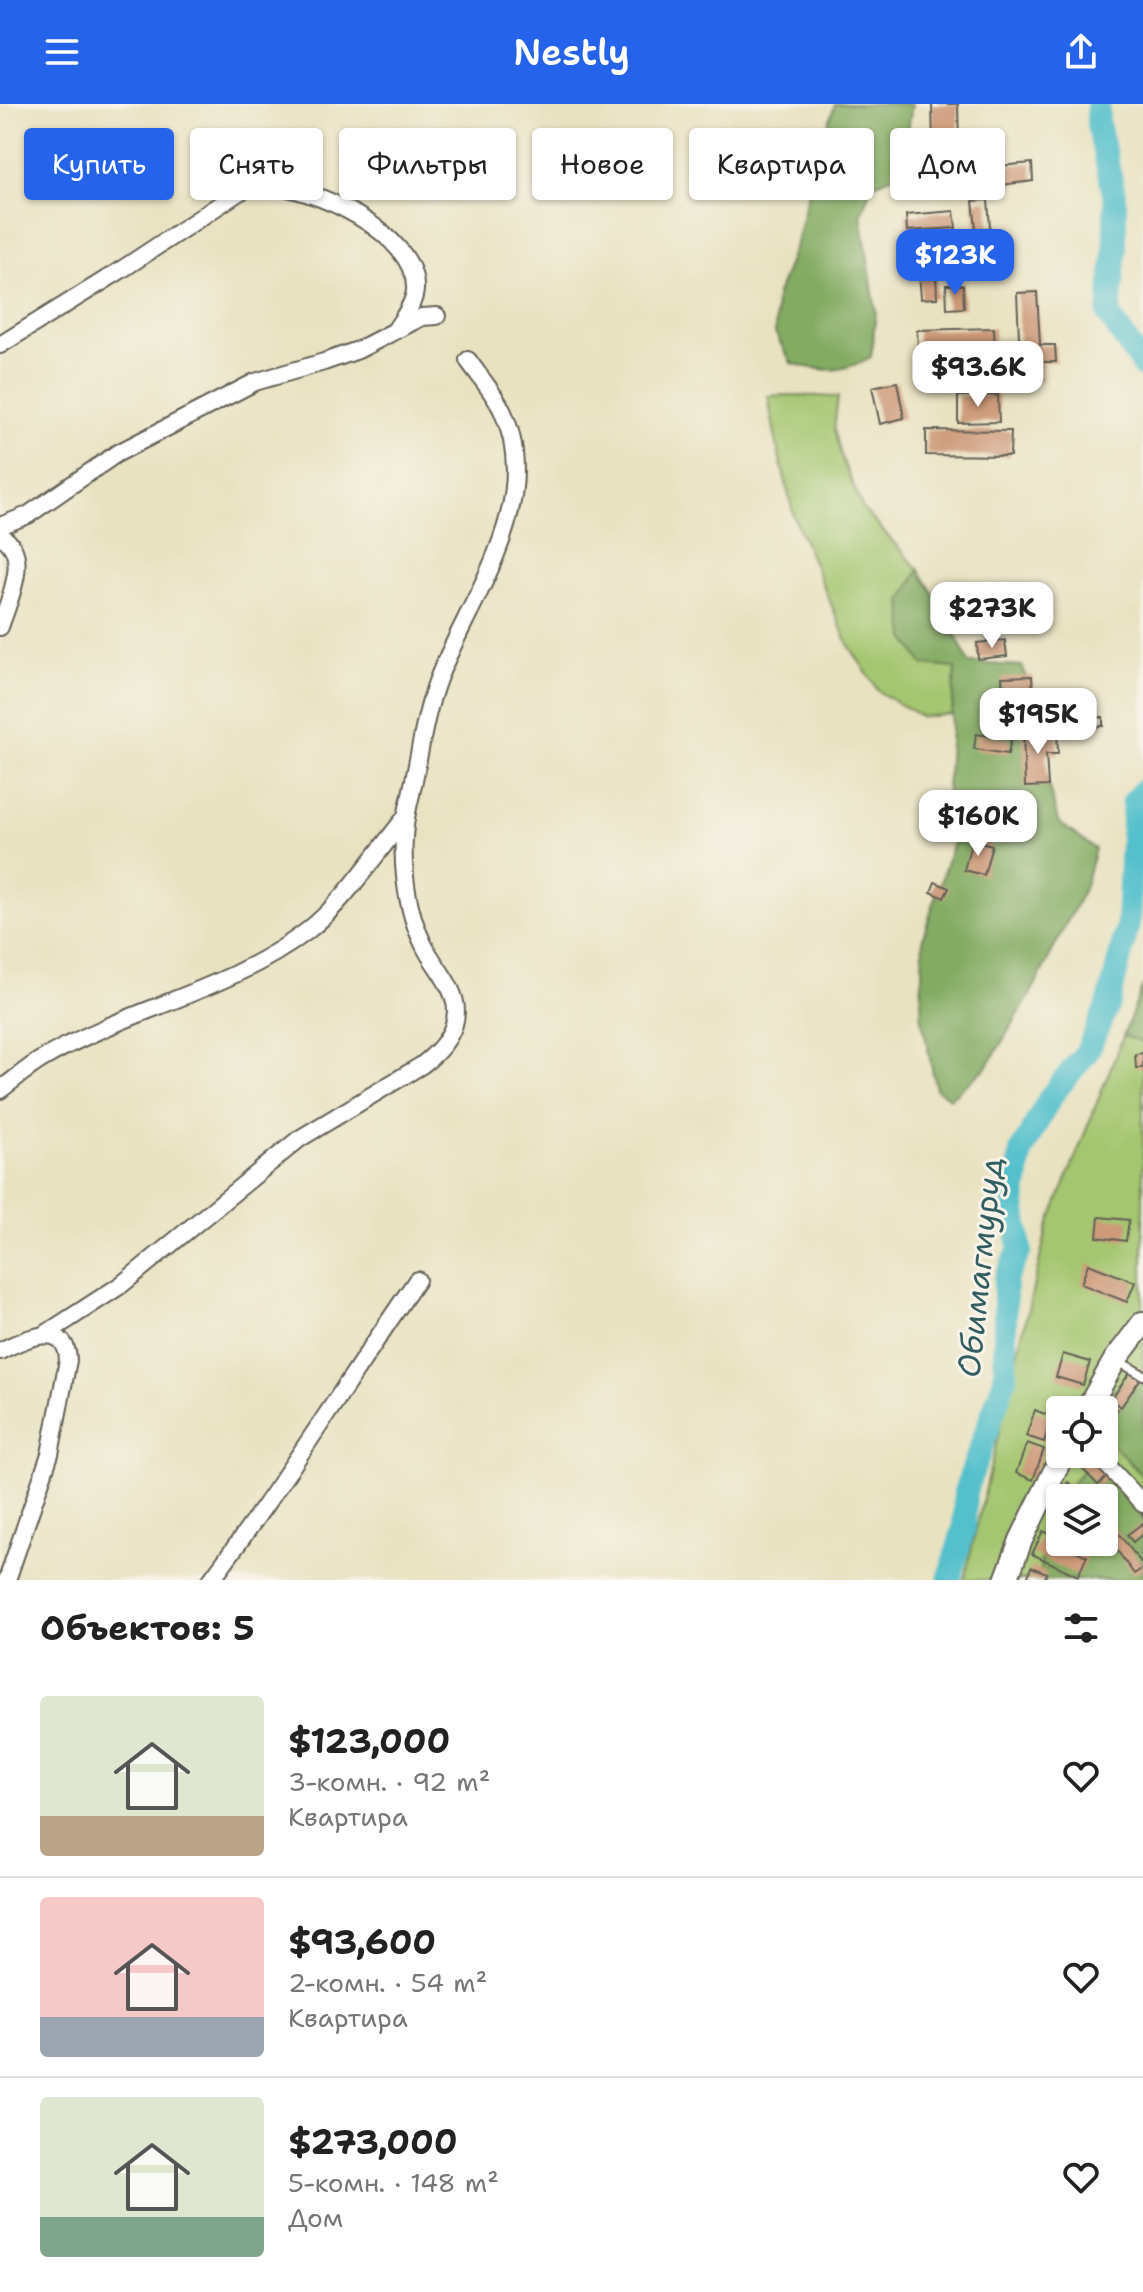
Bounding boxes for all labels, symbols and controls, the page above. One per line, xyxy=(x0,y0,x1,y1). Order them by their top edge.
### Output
text: Nestly xyxy=(513,28,630,77)
icon: menu xyxy=(40,30,84,74)
icon: share xyxy=(1059,30,1103,74)
chip: Купить xyxy=(24,128,174,200)
chip: Снять xyxy=(190,128,323,200)
chip: Фильтры xyxy=(339,128,516,200)
chip: Новое xyxy=(532,128,673,200)
chip: Квартира xyxy=(689,128,874,200)
chip: Дом xyxy=(890,128,1005,200)
pin: $123K xyxy=(899,229,1011,297)
text: $123K xyxy=(914,237,996,272)
pin: $93.6K xyxy=(913,341,1043,409)
text: $93.6K xyxy=(930,349,1026,384)
pin: $273K xyxy=(936,582,1048,650)
text: $273K xyxy=(948,590,1036,625)
pin: $195K xyxy=(982,688,1094,756)
text: $195K xyxy=(998,696,1078,731)
pin: $160K xyxy=(922,790,1034,858)
text: $160K xyxy=(937,798,1019,833)
water label: Обимагмуруд xyxy=(947,1154,1012,1380)
map controls xyxy=(1046,1396,1118,1556)
button: locate xyxy=(1046,1396,1118,1468)
button: layers xyxy=(1046,1484,1118,1556)
text: Объектов: 5 xyxy=(40,1605,255,1651)
icon: filters xyxy=(1059,1606,1103,1650)
text: $123,000 xyxy=(288,1718,450,1764)
icon: home xyxy=(104,1728,200,1824)
icon: heart xyxy=(1059,1754,1103,1798)
text: 3-комн. · 92 m² xyxy=(288,1764,491,1799)
text: Квартира xyxy=(288,1799,408,1834)
text: $93,600 xyxy=(288,1919,436,1965)
icon: home xyxy=(104,1929,200,2025)
icon: heart xyxy=(1059,1955,1103,1999)
text: 2-комн. · 54 m² xyxy=(288,1965,488,2000)
text: Квартира xyxy=(288,2000,408,2035)
text: $273,000 xyxy=(288,2119,458,2165)
icon: home xyxy=(104,2129,200,2225)
icon: heart xyxy=(1059,2155,1103,2199)
text: 5-комн. · 148 m² xyxy=(288,2165,499,2200)
text: Дом xyxy=(288,2200,343,2235)

